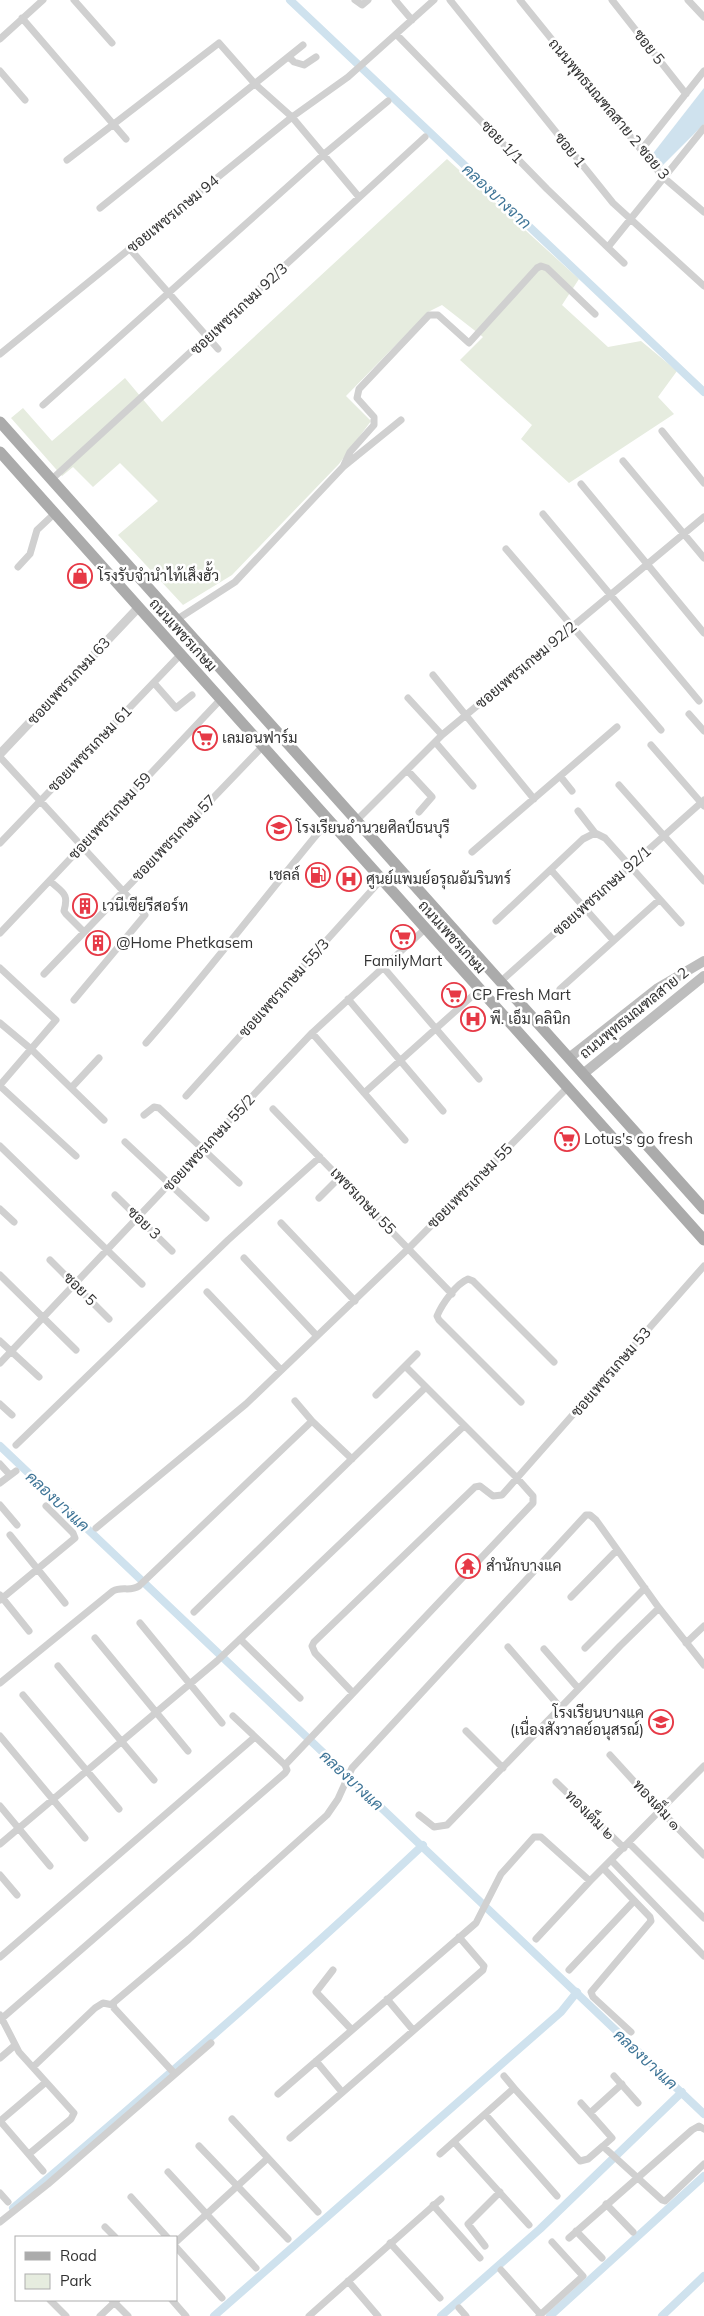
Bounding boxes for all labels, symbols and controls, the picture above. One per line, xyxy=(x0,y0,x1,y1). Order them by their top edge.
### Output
street label: ซอย 5 xyxy=(630,25,669,68)
street label: ถนนพุทธมณฑลสาย 2 ซอย 3 xyxy=(543,34,674,184)
street label: ซอย 1/1 xyxy=(477,116,528,167)
street label: ซอย 1 xyxy=(551,128,590,171)
water label: คลองบางจาก xyxy=(458,159,536,233)
street label: ซอยเพชรเกษม 94 xyxy=(123,171,223,257)
street label: ซอยเพชรเกษม 92/3 xyxy=(186,259,291,359)
place label: โรงรับจำนำไท้เส็งฮั้ว xyxy=(97,561,219,585)
shop icon: โรงรับจำนำไท้เส็งฮั้ว xyxy=(67,563,93,589)
street label: ถนนเพชรเกษม xyxy=(145,594,221,675)
street label: ซอยเพชรเกษม 92/2 xyxy=(471,617,580,712)
street label: ซอยเพชรเกษม 63 xyxy=(23,633,114,728)
street label: ซอยเพชรเกษม 61 xyxy=(44,701,136,796)
supermarket icon: เลมอนฟาร์ม xyxy=(192,725,218,751)
place label: เลมอนฟาร์ม xyxy=(222,728,297,747)
street label: ซอยเพชรเกษม 59 xyxy=(64,768,155,863)
street label: ซอยเพชรเกษม 57 xyxy=(128,790,220,885)
school or university icon: โรงเรียนอำนวยศิลป์ธนบุรี xyxy=(266,815,292,841)
place label: โรงเรียนอำนวยศิลป์ธนบุรี xyxy=(295,818,450,839)
street label: ซอยเพชรเกษม 92/1 xyxy=(548,841,655,940)
fuel station icon: เชลล์ xyxy=(305,862,331,888)
place label: เชลล์ xyxy=(269,865,300,884)
hospital icon: ศูนย์แพมย์อรุณอัมรินทร์ xyxy=(336,866,362,892)
place label: ศูนย์แพมย์อรุณอัมรินทร์ xyxy=(366,869,511,890)
building icon: เวนีเซียรีสอร์ท xyxy=(72,893,98,919)
place label: เวนีเซียรีสอร์ท xyxy=(102,896,188,915)
street label: ถนนเพชรเกษม xyxy=(414,896,490,977)
supermarket icon: FamilyMart xyxy=(390,924,416,950)
building icon: @Home Phetkasem xyxy=(85,930,111,956)
place label: @Home Phetkasem xyxy=(116,933,253,952)
street label: ซอยเพชรเกษม 55/3 xyxy=(234,934,333,1041)
place label: FamilyMart xyxy=(364,951,442,970)
street label: ถนนพุทธมณฑลสาย 2 xyxy=(575,963,693,1064)
supermarket icon: CP Fresh Mart xyxy=(441,982,467,1008)
place label: CP Fresh Mart xyxy=(472,985,571,1004)
hospital icon: พี. เอ็ม คลินิก xyxy=(460,1006,486,1032)
place label: พี. เอ็ม คลินิก xyxy=(490,1008,571,1028)
street label: ซอยเพชรเกษม 55/2 xyxy=(159,1090,259,1195)
supermarket icon: Lotus's go fresh xyxy=(554,1126,580,1152)
place label: Lotus's go fresh xyxy=(584,1129,693,1148)
street label: ซอยเพชรเกษม 55 xyxy=(423,1139,516,1232)
street label: เพชรเกษม 55 xyxy=(327,1163,400,1238)
street label: ซอย 3 xyxy=(124,1202,165,1243)
street label: ซอย 5 xyxy=(60,1268,101,1309)
street label: ซอยเพชรเกษม 53 xyxy=(566,1323,655,1421)
water label: คลองบางแค xyxy=(22,1466,94,1536)
temple icon: สำนักบางแค xyxy=(455,1553,481,1579)
place label: สำนักบางแค xyxy=(486,1556,562,1575)
place label: โรงเรียนบางแค (เนื่องสังวาลย์อนุสรณ์) xyxy=(510,1703,644,1741)
school or university icon: โรงเรียนบางแค (เนื่องสังวาลย์อนุสรณ์) xyxy=(648,1709,674,1735)
water label: คลองบางแค xyxy=(316,1745,388,1815)
street label: ทองเต็ม ๑ xyxy=(629,1775,686,1834)
street label: ทองเต็ม ๒ xyxy=(561,1785,620,1844)
water label: คลองบางแค xyxy=(610,2024,682,2094)
legend xyxy=(15,2236,178,2301)
text: Road xyxy=(60,2246,97,2265)
text: Park xyxy=(60,2271,92,2290)

